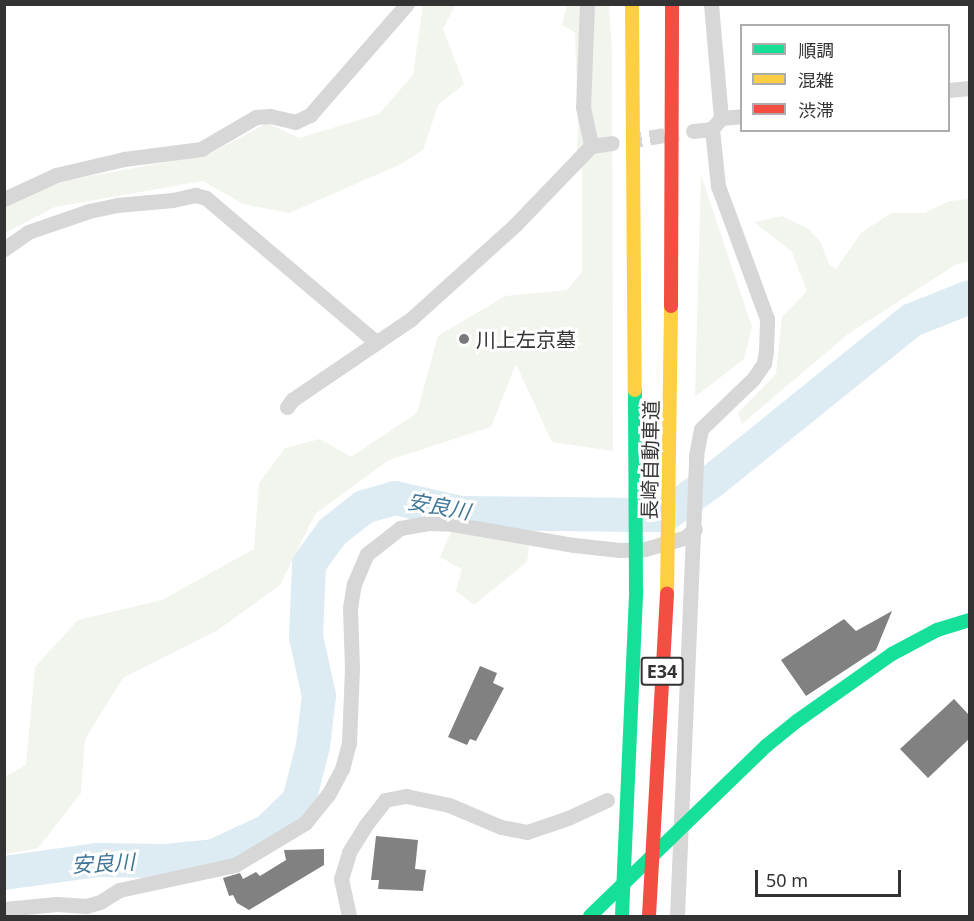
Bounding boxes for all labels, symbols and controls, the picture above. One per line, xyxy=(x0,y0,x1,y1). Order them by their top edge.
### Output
legend xyxy=(740,24,950,132)
text: 順調 xyxy=(798,38,834,62)
text: 混雑 xyxy=(798,68,834,92)
text: 渋滞 xyxy=(798,98,834,122)
place label: 川上左京墓 xyxy=(476,327,576,351)
marker: 川上左京墓 xyxy=(457,332,471,346)
street label: 長崎自動車道 xyxy=(637,400,663,520)
water label: 安良川 xyxy=(406,488,472,524)
road number: E34 xyxy=(640,656,684,686)
water label: 安良川 xyxy=(71,849,135,877)
scale bar xyxy=(758,858,904,896)
text: 50 m xyxy=(766,868,808,892)

